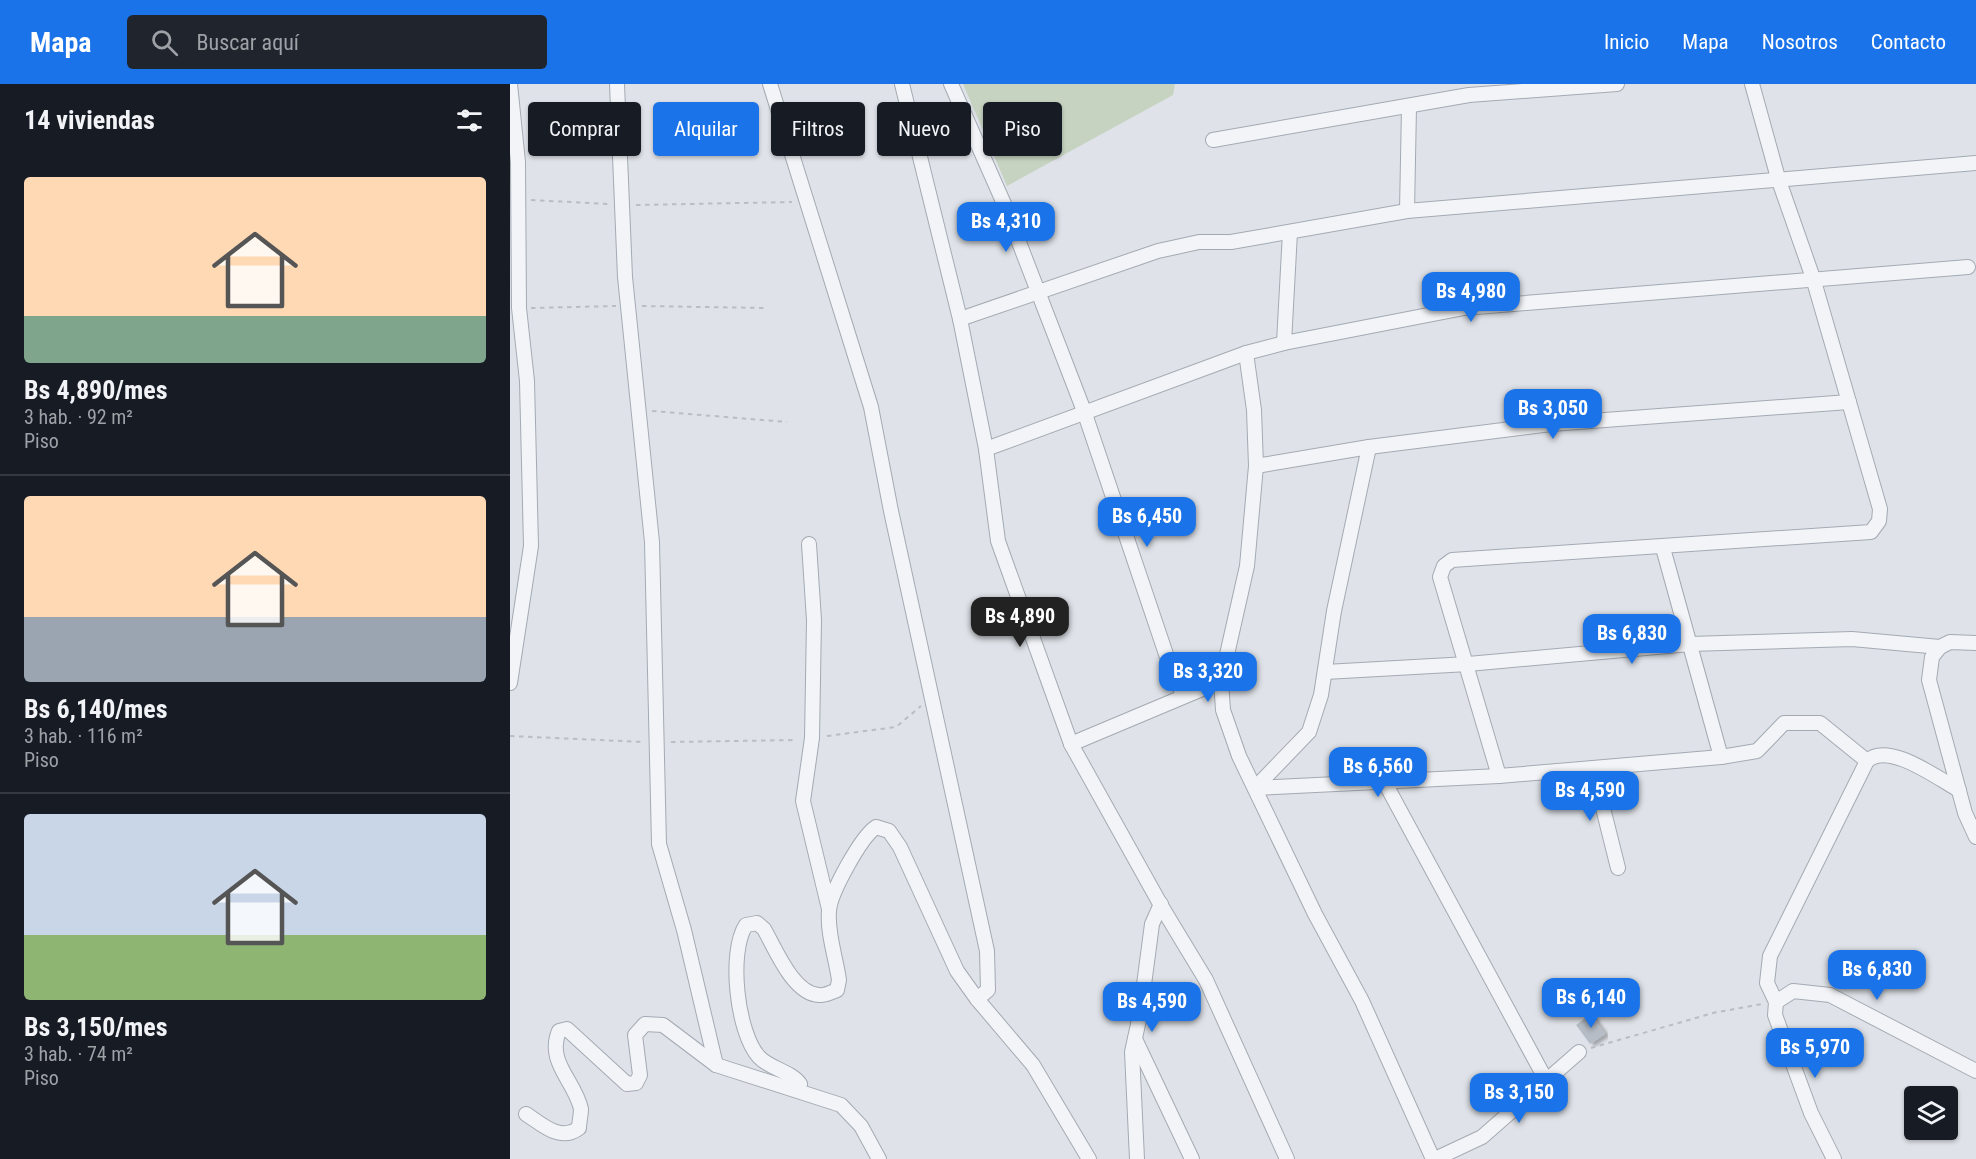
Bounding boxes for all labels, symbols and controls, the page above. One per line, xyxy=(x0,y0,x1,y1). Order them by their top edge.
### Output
search box xyxy=(127,15,547,69)
text: Mapa xyxy=(30,26,91,59)
icon: search xyxy=(148,26,181,59)
text: Buscar aquí xyxy=(196,30,299,55)
text: Inicio xyxy=(1604,30,1649,54)
text: Mapa xyxy=(1682,30,1729,54)
text: Nosotros xyxy=(1762,30,1838,54)
text: Contacto xyxy=(1871,30,1946,54)
chip: Comprar xyxy=(528,102,641,156)
chip: Alquilar xyxy=(653,102,759,156)
chip: Filtros xyxy=(771,102,865,156)
chip: Nuevo xyxy=(877,102,971,156)
chip: Piso xyxy=(983,102,1062,156)
icon: filters xyxy=(453,104,486,137)
text: 14 viviendas xyxy=(24,105,155,135)
pin: Bs 4,310 xyxy=(944,202,1068,253)
text: Bs 4,310 xyxy=(971,209,1041,233)
icon: home xyxy=(201,216,309,324)
pin: Bs 4,980 xyxy=(1409,272,1533,323)
text: Bs 4,980 xyxy=(1436,279,1506,303)
text: Bs 4,890/mes xyxy=(24,375,167,405)
pin: Bs 3,050 xyxy=(1491,389,1615,440)
text: Bs 3,050 xyxy=(1518,396,1588,420)
text: 3 hab. · 92 m² xyxy=(24,405,133,429)
text: Piso xyxy=(24,429,59,453)
pin: Bs 6,450 xyxy=(1085,497,1209,548)
text: Bs 6,450 xyxy=(1112,504,1182,528)
icon: home xyxy=(201,535,309,643)
pin: Bs 4,890 xyxy=(958,597,1082,648)
text: Bs 4,890 xyxy=(985,604,1055,628)
pin: Bs 6,830 xyxy=(1570,614,1694,665)
text: Bs 6,830 xyxy=(1597,621,1667,645)
pin: Bs 3,320 xyxy=(1146,652,1270,703)
text: Bs 3,320 xyxy=(1173,659,1243,683)
text: Bs 6,140/mes xyxy=(24,694,167,724)
text: 3 hab. · 116 m² xyxy=(24,724,143,748)
pin: Bs 6,560 xyxy=(1316,747,1440,798)
text: Piso xyxy=(24,748,59,772)
text: Bs 6,560 xyxy=(1343,754,1413,778)
pin: Bs 4,590 xyxy=(1528,771,1652,822)
text: Bs 4,590 xyxy=(1555,778,1625,802)
icon: home xyxy=(201,853,309,961)
pin: Bs 6,830 xyxy=(1815,950,1939,1001)
text: Bs 6,830 xyxy=(1842,957,1912,981)
pin: Bs 6,140 xyxy=(1529,978,1653,1029)
pin: Bs 4,590 xyxy=(1090,982,1214,1033)
text: Bs 6,140 xyxy=(1556,985,1626,1009)
text: Bs 4,590 xyxy=(1117,989,1187,1013)
text: Bs 3,150/mes xyxy=(24,1012,167,1042)
pin: Bs 5,970 xyxy=(1753,1028,1877,1079)
text: Bs 5,970 xyxy=(1780,1035,1850,1059)
text: 3 hab. · 74 m² xyxy=(24,1042,133,1066)
text: Piso xyxy=(24,1066,59,1090)
pin: Bs 3,150 xyxy=(1457,1073,1581,1124)
text: Bs 3,150 xyxy=(1484,1080,1554,1104)
map controls xyxy=(1904,1086,1958,1140)
button: layers xyxy=(1904,1086,1958,1140)

